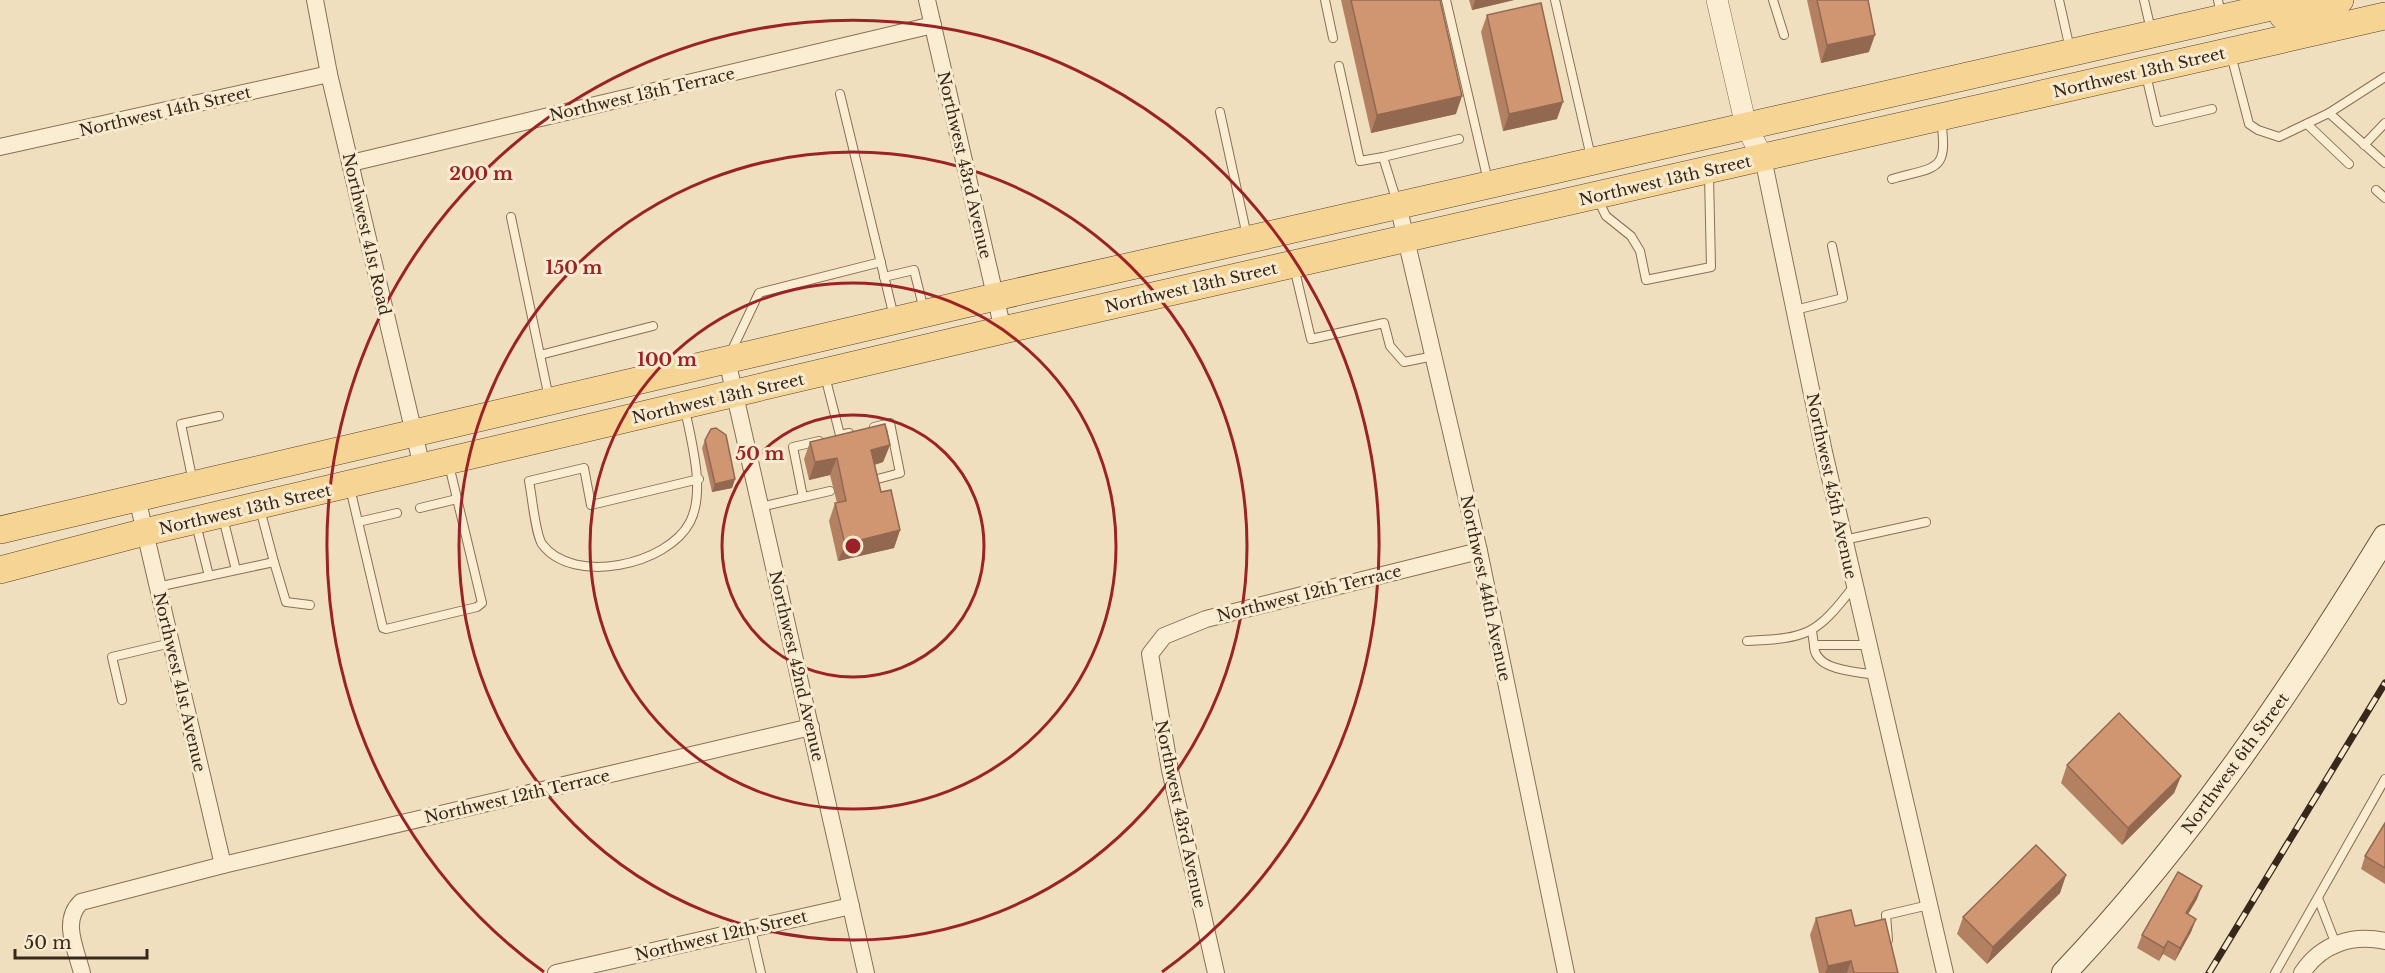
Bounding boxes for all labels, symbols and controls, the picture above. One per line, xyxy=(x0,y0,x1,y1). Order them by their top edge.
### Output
street label: Northwest 13th Street xyxy=(2051,42,2227,102)
street label: Northwest 13th Terrace xyxy=(547,63,737,125)
street label: Northwest 43rd Avenue xyxy=(934,69,996,261)
street label: Northwest 14th Street xyxy=(77,82,253,140)
street label: Northwest 13th Street xyxy=(1577,150,1753,210)
street label: Northwest 41st Road xyxy=(339,151,395,317)
text: 200 m xyxy=(449,163,513,185)
text: 150 m xyxy=(546,257,603,279)
street label: Northwest 13th Street xyxy=(1103,257,1279,317)
text: 100 m xyxy=(637,349,697,371)
street label: Northwest 13th Street xyxy=(630,368,806,428)
street label: Northwest 45th Avenue xyxy=(1803,391,1861,581)
text: 50 m xyxy=(736,443,785,465)
street label: Northwest 13th Street xyxy=(157,479,333,539)
street label: Northwest 44th Avenue xyxy=(1456,493,1516,683)
centre of rings xyxy=(843,536,863,556)
street label: Northwest 12th Terrace xyxy=(1215,560,1403,626)
street label: Northwest 42nd Avenue xyxy=(765,569,829,763)
street label: Northwest 41st Avenue xyxy=(150,590,210,774)
street label: Northwest 6th Street xyxy=(2177,689,2293,837)
street label: Northwest 43rd Avenue xyxy=(1151,718,1211,910)
street label: Northwest 12th Terrace xyxy=(422,765,612,827)
street label: Northwest 12th Street xyxy=(633,905,809,965)
scale bar xyxy=(15,922,147,960)
text: 50 m xyxy=(24,932,72,954)

